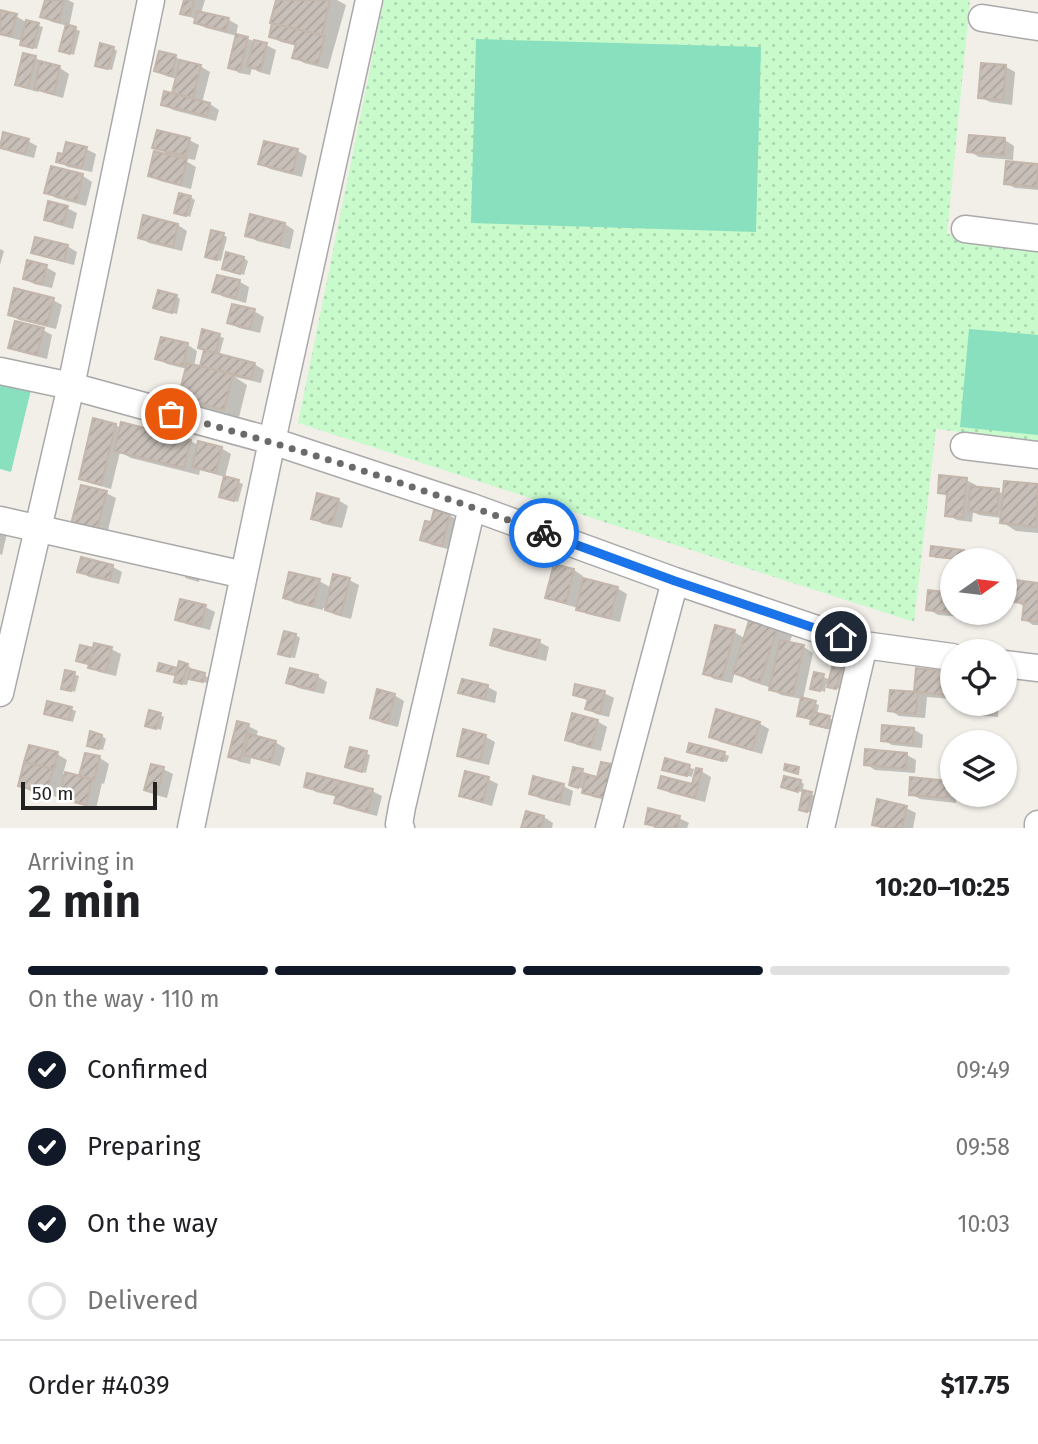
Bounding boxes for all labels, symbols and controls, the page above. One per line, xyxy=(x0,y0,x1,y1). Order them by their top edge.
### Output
pin xyxy=(141,384,201,444)
icon: bag xyxy=(152,395,190,433)
courier xyxy=(509,498,579,568)
icon: bike xyxy=(525,514,563,552)
north arrow xyxy=(940,548,1017,625)
map controls xyxy=(940,548,1017,807)
pin xyxy=(811,607,871,667)
icon: home xyxy=(822,618,860,656)
button: locate xyxy=(940,639,1017,716)
button: layers xyxy=(940,730,1017,807)
scale bar xyxy=(21,779,158,811)
text: 50 m xyxy=(32,782,73,805)
text: Arriving in xyxy=(28,848,135,876)
text: 10:20–10:25 xyxy=(875,872,1010,903)
text: 2 min xyxy=(28,874,141,929)
text: On the way · 110 m xyxy=(28,985,220,1013)
icon: check xyxy=(28,1051,66,1089)
text: Confirmed xyxy=(87,1054,208,1085)
text: 09:49 xyxy=(956,1056,1010,1084)
icon: check xyxy=(28,1128,66,1166)
text: Preparing xyxy=(87,1131,200,1162)
text: 09:58 xyxy=(956,1133,1010,1161)
icon: check xyxy=(28,1205,66,1243)
text: On the way xyxy=(87,1208,218,1239)
text: 10:03 xyxy=(958,1210,1010,1238)
text: Delivered xyxy=(87,1285,199,1316)
text: Order #4039 xyxy=(28,1370,170,1401)
text: $17.75 xyxy=(940,1370,1010,1401)

